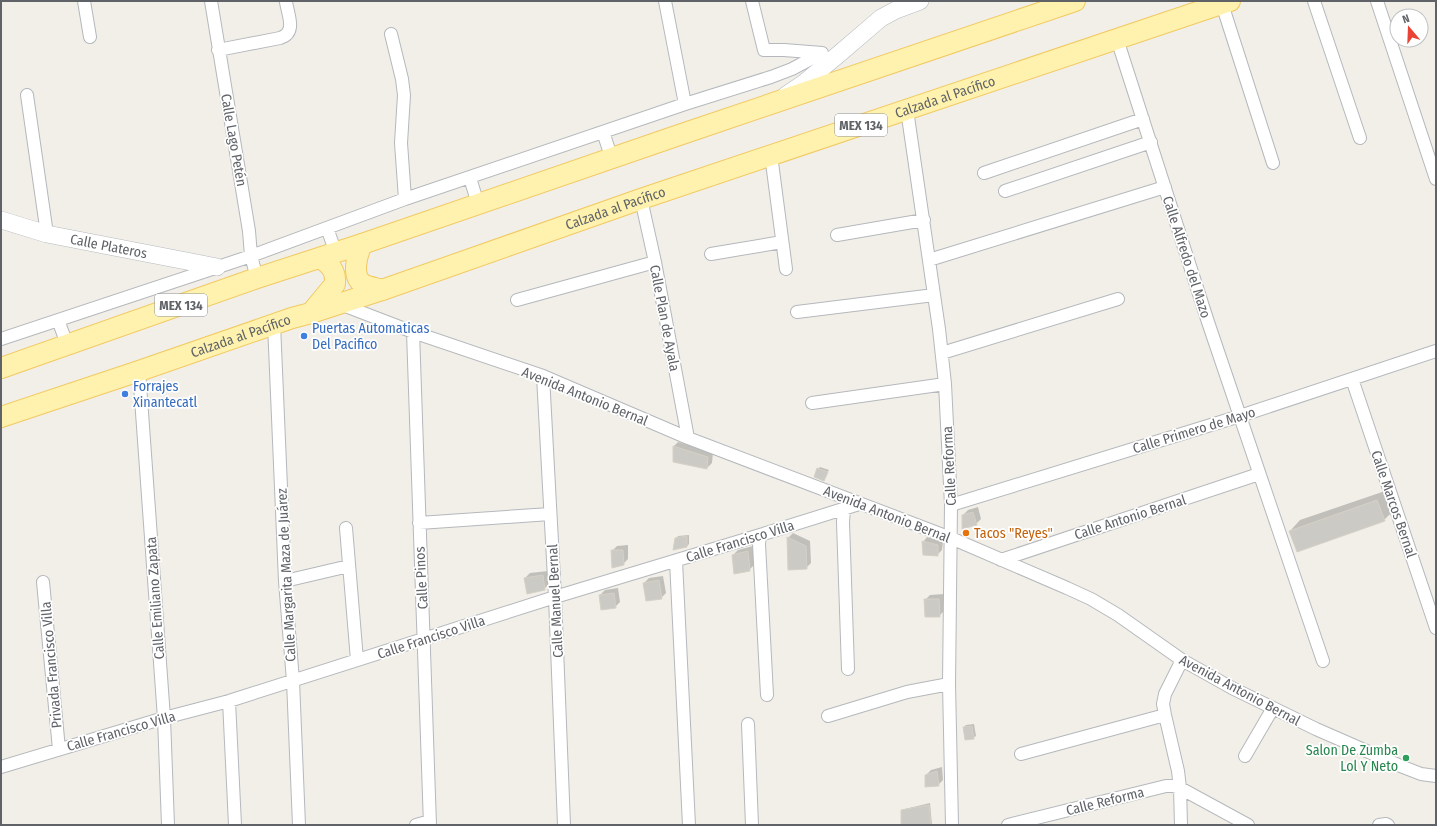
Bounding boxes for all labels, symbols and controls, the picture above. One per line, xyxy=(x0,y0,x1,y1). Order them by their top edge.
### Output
north arrow xyxy=(1389,8,1429,48)
text: N xyxy=(1401,12,1411,26)
street label: Calzada al Pacífico xyxy=(893,73,998,122)
street label: Calle Lago Petén xyxy=(217,93,250,188)
road number: MEX 134 xyxy=(835,114,887,136)
street label: Calzada al Pacífico xyxy=(563,183,668,234)
street label: Calle Alfredo del Mazo xyxy=(1159,194,1214,320)
street label: Calle Plateros xyxy=(69,231,149,262)
street label: Calle Plan de Ayala xyxy=(646,264,683,373)
road number: MEX 134 xyxy=(155,294,207,316)
street label: Calzada al Pacífico xyxy=(189,311,293,361)
place label: Puertas Automaticas Del Pacifico xyxy=(312,320,429,353)
marker: Puertas Automaticas Del Pacifico xyxy=(299,331,309,341)
street label: Avenida Antonio Bernal xyxy=(519,363,651,430)
place label: Forrajes Xinantecatl xyxy=(133,378,197,411)
marker: Forrajes Xinantecatl xyxy=(120,389,130,399)
street label: Calle Primero de Mayo xyxy=(1131,404,1258,457)
street label: Calle Reforma xyxy=(939,426,960,506)
street label: Calle Marcos Bernal xyxy=(1367,448,1420,560)
street label: Avenida Antonio Bernal xyxy=(821,482,953,547)
street label: Calle Margarita Maza de Juárez xyxy=(273,487,300,662)
street label: Calle Antonio Bernal xyxy=(1072,491,1188,544)
street label: Calle Francisco Villa xyxy=(684,517,796,566)
place label: Tacos "Reyes" xyxy=(974,525,1053,542)
marker: Tacos "Reyes" xyxy=(961,528,971,538)
street label: Calle Emiliano Zapata xyxy=(143,536,168,660)
street label: Calle Manuel Bernal xyxy=(544,543,567,658)
street label: Calle Pinos xyxy=(411,546,432,610)
street label: Privada Francisco Villa xyxy=(37,601,66,729)
street label: Calle Francisco Villa xyxy=(375,612,487,663)
street label: Avenida Antonio Bernal xyxy=(1176,651,1303,730)
street label: Calle Francisco Villa xyxy=(65,708,178,755)
place label: Salon De Zumba Lol Y Neto xyxy=(1306,742,1398,775)
marker: Salon De Zumba Lol Y Neto xyxy=(1401,753,1411,763)
street label: Calle Reforma xyxy=(1064,784,1146,819)

